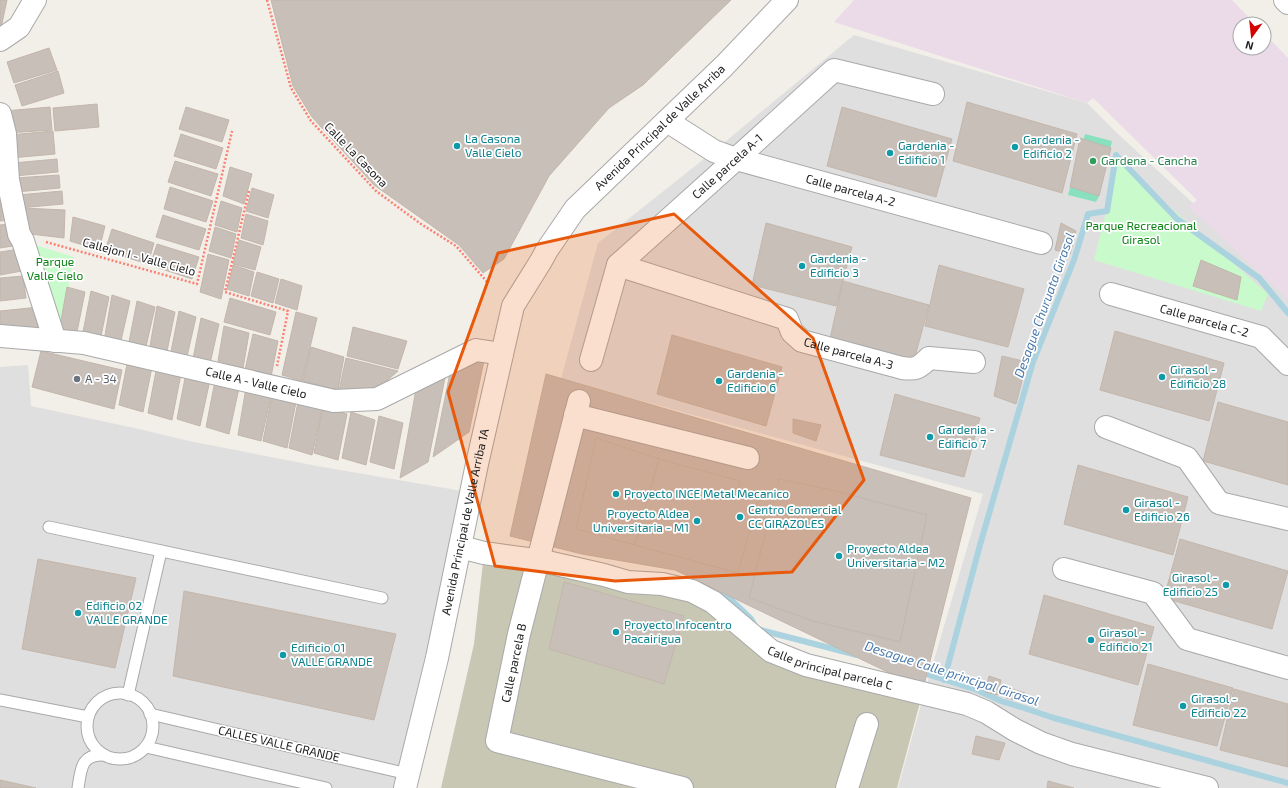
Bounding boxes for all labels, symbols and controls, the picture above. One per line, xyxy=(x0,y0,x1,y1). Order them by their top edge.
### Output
north arrow xyxy=(1232,16,1272,56)
text: N xyxy=(1244,39,1255,53)
street label: Avenida Principal de Valle Arriba xyxy=(591,61,727,192)
street label: Calle La Casona xyxy=(322,119,391,190)
street label: Calle parcela A-1 xyxy=(689,130,765,201)
place label: La Casona Valle Cielo xyxy=(465,131,522,159)
place label: Gardenia - Edificio 2 xyxy=(1023,132,1080,160)
place label: Gardenia - Edificio 1 xyxy=(898,138,955,166)
marker: La Casona Valle Cielo xyxy=(452,141,462,151)
marker: Gardenia - Edificio 2 xyxy=(1010,142,1020,152)
marker: Gardenia - Edificio 1 xyxy=(885,148,895,158)
place label: Gardena - Cancha xyxy=(1101,153,1197,167)
marker: Gardena - Cancha xyxy=(1088,156,1098,166)
street label: Calle parcela A-2 xyxy=(804,171,897,209)
park label: Parque Recreacional Girasol xyxy=(1085,218,1197,246)
water label: Desague Churuata Girasol xyxy=(1010,230,1078,380)
street label: Callejon I - Valle Cielo xyxy=(81,234,198,279)
place label: Gardenia - Edificio 3 xyxy=(810,251,867,279)
park label: Parque Valle Cielo xyxy=(27,254,83,282)
marker: Gardenia - Edificio 3 xyxy=(797,261,807,271)
street label: Calle parcela C-2 xyxy=(1158,300,1251,339)
street label: Calle parcela A-3 xyxy=(802,334,895,371)
place label: Girasol - Edificio 28 xyxy=(1170,362,1226,390)
street label: Calle A - Valle Cielo xyxy=(204,363,309,401)
place label: Gardenia - Edificio 6 xyxy=(727,366,784,394)
place label: A - 34 xyxy=(85,371,117,385)
marker: Girasol - Edificio 28 xyxy=(1157,372,1167,382)
marker: A - 34 xyxy=(72,374,82,384)
marker: Gardenia - Edificio 6 xyxy=(714,376,724,386)
place label: Gardenia - Edificio 7 xyxy=(938,422,995,450)
street label: Avenida Principal de Valle Arriba 1A xyxy=(438,426,491,616)
marker: Gardenia - Edificio 7 xyxy=(925,432,935,442)
place label: Proyecto INCE Metal Mecanico xyxy=(624,486,789,500)
marker: Proyecto INCE Metal Mecanico xyxy=(611,489,621,499)
place label: Girasol - Edificio 26 xyxy=(1134,495,1190,523)
place label: Centro Comercial CC GIRAZOLES xyxy=(748,502,842,530)
marker: Girasol - Edificio 26 xyxy=(1121,505,1131,515)
place label: Proyecto Aldea Universitaria - M1 xyxy=(593,506,689,534)
marker: Centro Comercial CC GIRAZOLES xyxy=(735,512,745,522)
marker: Proyecto Aldea Universitaria - M1 xyxy=(692,516,702,526)
place label: Proyecto Aldea Universitaria - M2 xyxy=(847,541,945,569)
marker: Proyecto Aldea Universitaria - M2 xyxy=(834,551,844,561)
place label: Girasol - Edificio 25 xyxy=(1163,570,1218,598)
marker: Girasol - Edificio 25 xyxy=(1221,580,1231,590)
place label: Edificio 02 VALLE GRANDE xyxy=(86,598,168,626)
marker: Edificio 02 VALLE GRANDE xyxy=(73,608,83,618)
place label: Proyecto Infocentro Pacairigua xyxy=(624,617,732,645)
street label: Calle parcela B xyxy=(498,622,528,704)
place label: Girasol - Edificio 21 xyxy=(1099,625,1153,653)
marker: Proyecto Infocentro Pacairigua xyxy=(611,627,621,637)
marker: Girasol - Edificio 21 xyxy=(1086,635,1096,645)
water label: Desague Calle principal Girasol xyxy=(863,637,1041,709)
place label: Edificio 01 VALLE GRANDE xyxy=(291,640,373,668)
street label: Calle principal parcela C xyxy=(766,642,894,692)
marker: Edificio 01 VALLE GRANDE xyxy=(278,650,288,660)
place label: Girasol - Edificio 22 xyxy=(1191,691,1247,719)
marker: Girasol - Edificio 22 xyxy=(1178,701,1188,711)
street label: CALLES VALLE GRANDE xyxy=(217,722,342,764)

